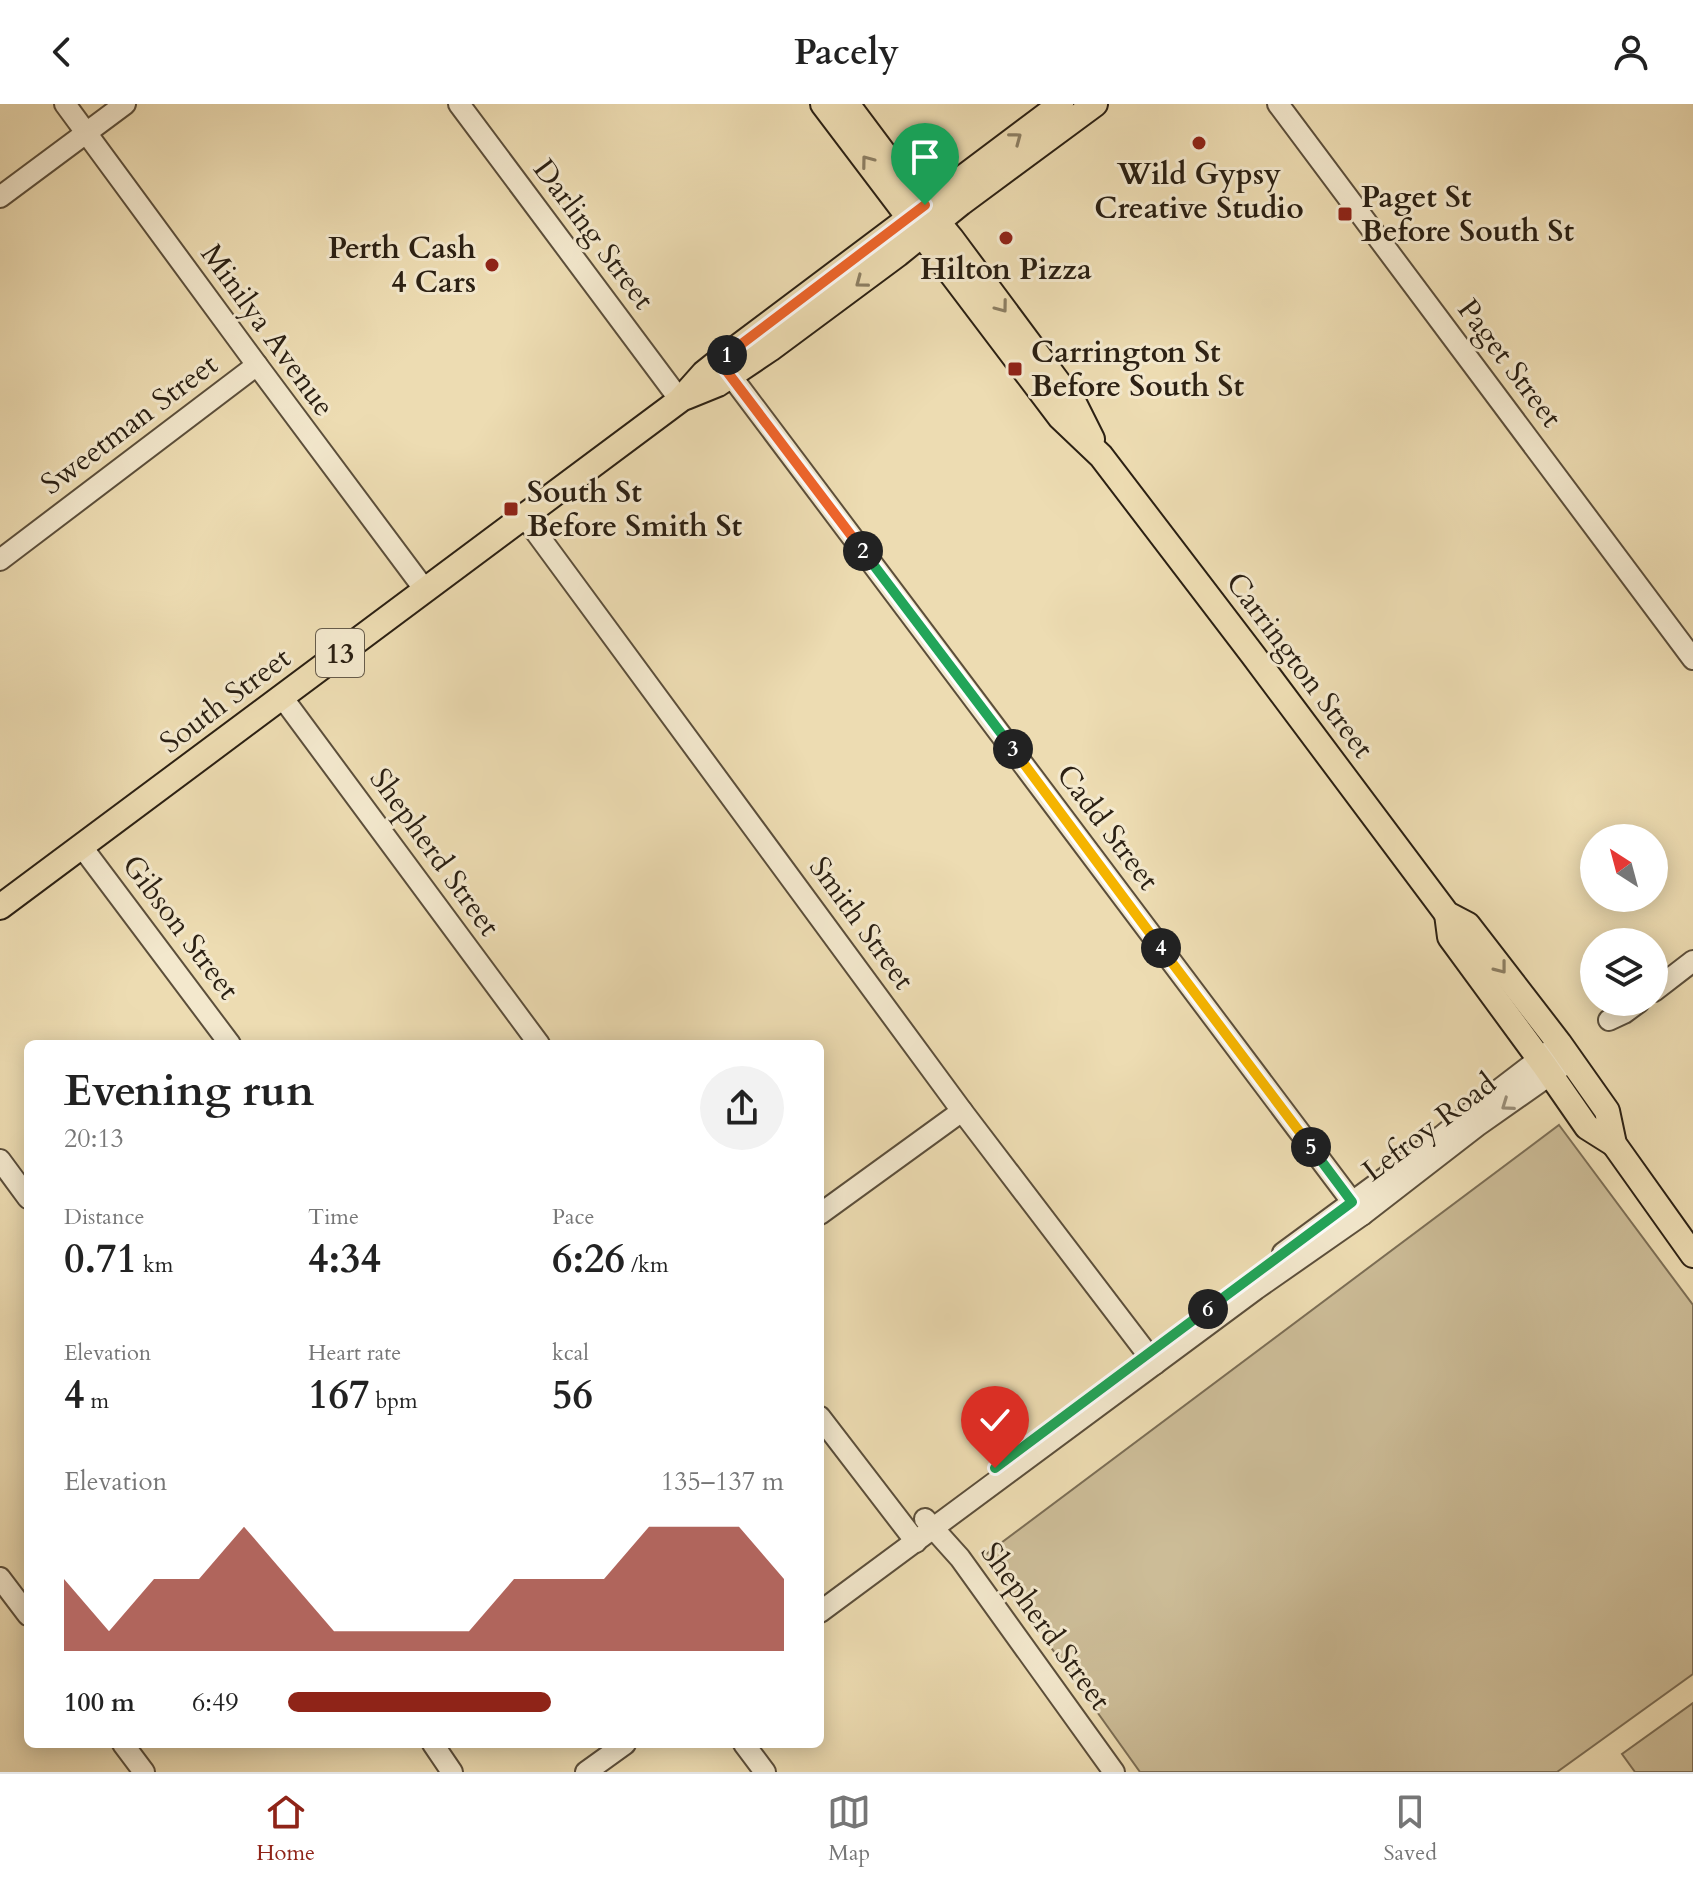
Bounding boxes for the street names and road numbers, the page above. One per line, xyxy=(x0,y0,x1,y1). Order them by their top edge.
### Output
street label: Darling Street xyxy=(524,151,664,318)
street label: Minilya Avenue xyxy=(191,236,344,425)
street label: Paget Street xyxy=(1448,291,1572,436)
street label: Sweetman Street xyxy=(33,344,226,504)
street label: Carrington Street xyxy=(1216,564,1383,767)
road number: 13 xyxy=(316,629,364,677)
street label: South Street xyxy=(152,637,299,763)
street label: Cadd Street xyxy=(1047,756,1169,899)
street label: Shepherd Street xyxy=(360,760,510,945)
street label: Gibson Street xyxy=(113,846,249,1009)
street label: Smith Street xyxy=(799,849,924,998)
street label: Lefroy Road xyxy=(1354,1063,1505,1191)
street label: Shepherd Street xyxy=(971,1534,1121,1719)

